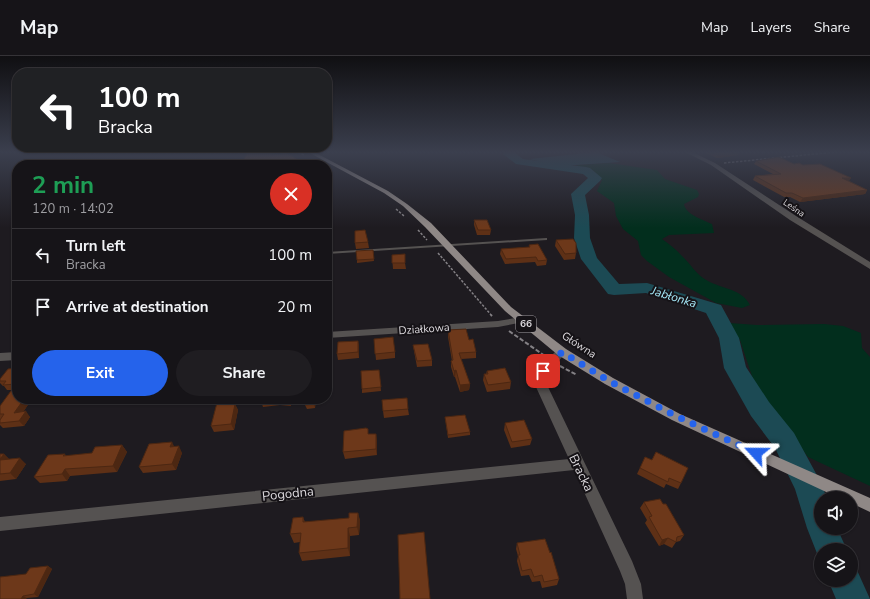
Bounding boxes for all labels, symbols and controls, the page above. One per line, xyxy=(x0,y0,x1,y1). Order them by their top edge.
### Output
text: Map xyxy=(20,15,58,41)
text: Map xyxy=(701,18,728,37)
text: Layers xyxy=(750,18,792,37)
text: Share xyxy=(814,18,850,37)
text: 100 m xyxy=(98,79,181,117)
icon: left xyxy=(32,84,84,136)
text: Bracka xyxy=(98,115,153,139)
text: 2 min xyxy=(32,169,94,201)
button: close xyxy=(270,173,312,215)
street label: Leśna xyxy=(781,196,807,220)
text: 120 m · 14:02 xyxy=(32,200,114,218)
text: Turn left xyxy=(66,236,125,256)
icon: left xyxy=(32,244,54,266)
text: 100 m xyxy=(268,245,312,265)
text: Bracka xyxy=(66,256,106,274)
water label: Jabłonka xyxy=(648,282,699,311)
icon: arrive xyxy=(32,296,54,318)
text: Arrive at destination xyxy=(66,297,209,317)
text: 20 m xyxy=(277,297,312,317)
road number: 66 xyxy=(516,316,536,332)
street label: Działkowa xyxy=(398,320,450,338)
street label: Główna xyxy=(559,328,599,362)
button: Exit xyxy=(32,350,168,396)
button: Share xyxy=(176,350,312,396)
pin xyxy=(526,354,560,388)
icon: arrive xyxy=(532,360,554,382)
position arrow xyxy=(735,432,777,474)
street label: Bracka xyxy=(564,451,598,495)
street label: Pogodna xyxy=(261,482,315,506)
map controls xyxy=(814,491,858,587)
button: sound xyxy=(814,491,858,535)
button: layers xyxy=(814,543,858,587)

